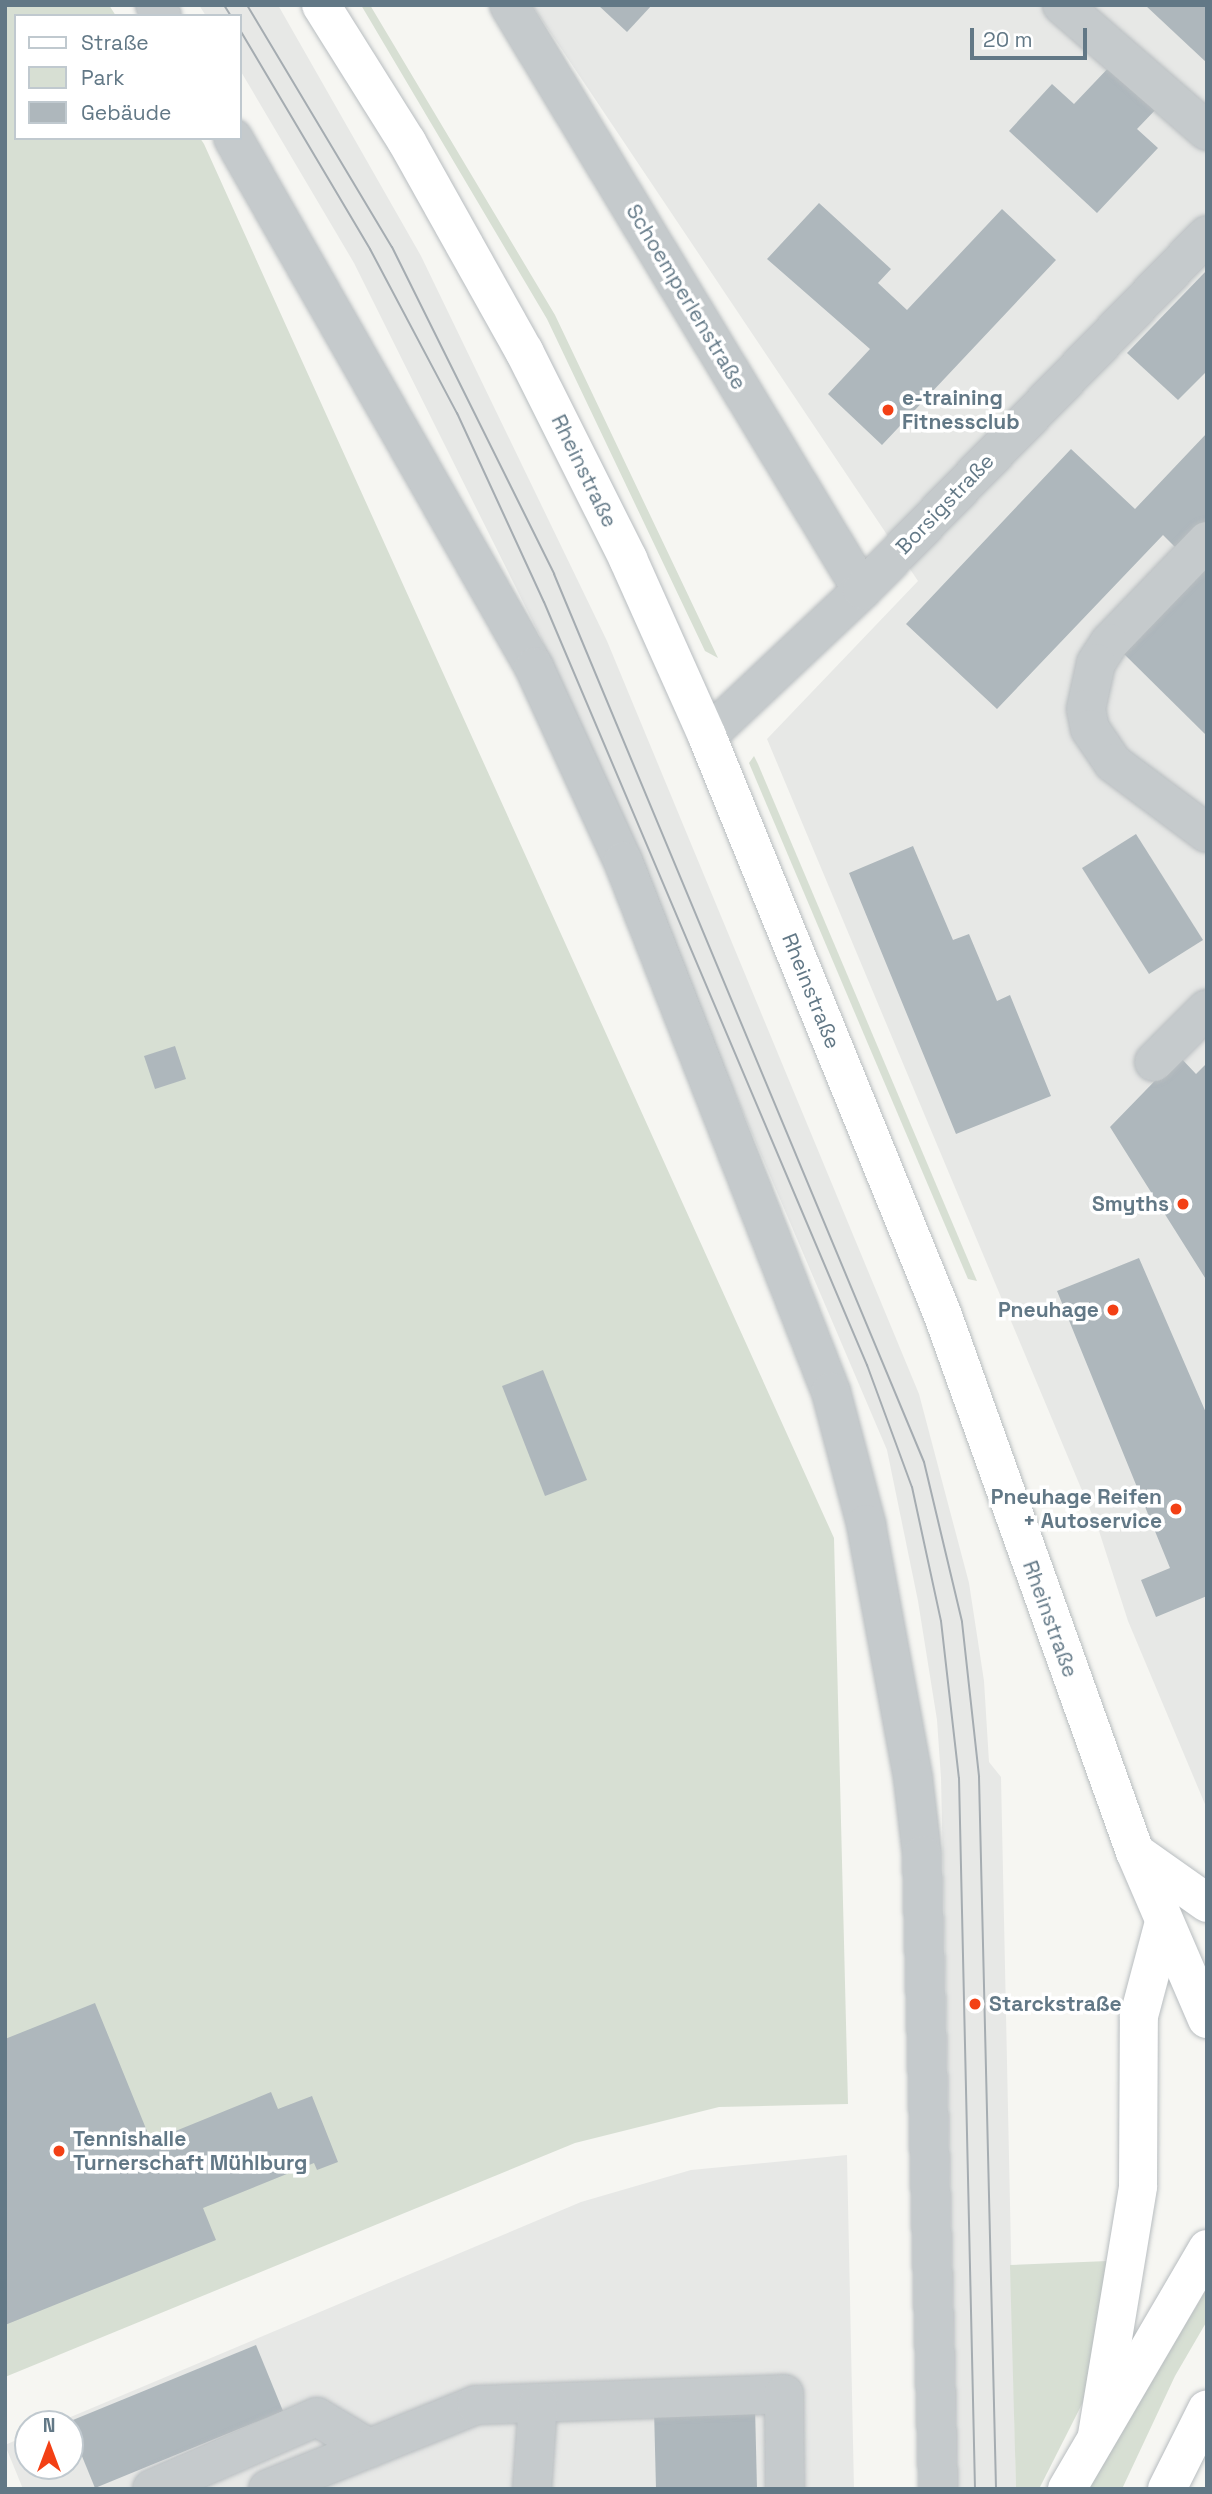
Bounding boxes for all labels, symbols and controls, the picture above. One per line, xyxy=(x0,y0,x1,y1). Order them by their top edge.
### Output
legend xyxy=(14,14,242,140)
scale bar xyxy=(974,14,1091,58)
text: 20 m xyxy=(983,26,1033,53)
text: Straße xyxy=(81,29,149,56)
text: Park xyxy=(81,64,125,91)
text: Gebäude xyxy=(81,99,171,126)
street label: Schoemperlenstraße xyxy=(621,200,751,394)
place label: e-training Fitnessclub xyxy=(902,385,1020,435)
marker: e-training Fitnessclub xyxy=(880,402,896,418)
street label: Rheinstraße xyxy=(546,411,622,531)
street label: Borsigstraße xyxy=(891,448,999,560)
street label: Rheinstraße xyxy=(776,930,846,1052)
place label: Smyths xyxy=(1092,1191,1169,1217)
marker: Smyths xyxy=(1175,1196,1191,1212)
place label: Pneuhage xyxy=(998,1297,1099,1323)
marker: Pneuhage xyxy=(1105,1302,1121,1318)
place label: Pneuhage Reifen + Autoservice xyxy=(991,1484,1162,1534)
marker: Pneuhage Reifen + Autoservice xyxy=(1168,1501,1184,1517)
street label: Rheinstraße xyxy=(1017,1557,1083,1681)
place label: Starckstraße xyxy=(989,1991,1122,2017)
marker: Starckstraße xyxy=(967,1996,983,2012)
place label: Tennishalle Turnerschaft Mühlburg xyxy=(73,2126,307,2176)
marker: Tennishalle Turnerschaft Mühlburg xyxy=(51,2143,67,2159)
north arrow xyxy=(14,2410,84,2480)
text: N xyxy=(43,2413,55,2438)

